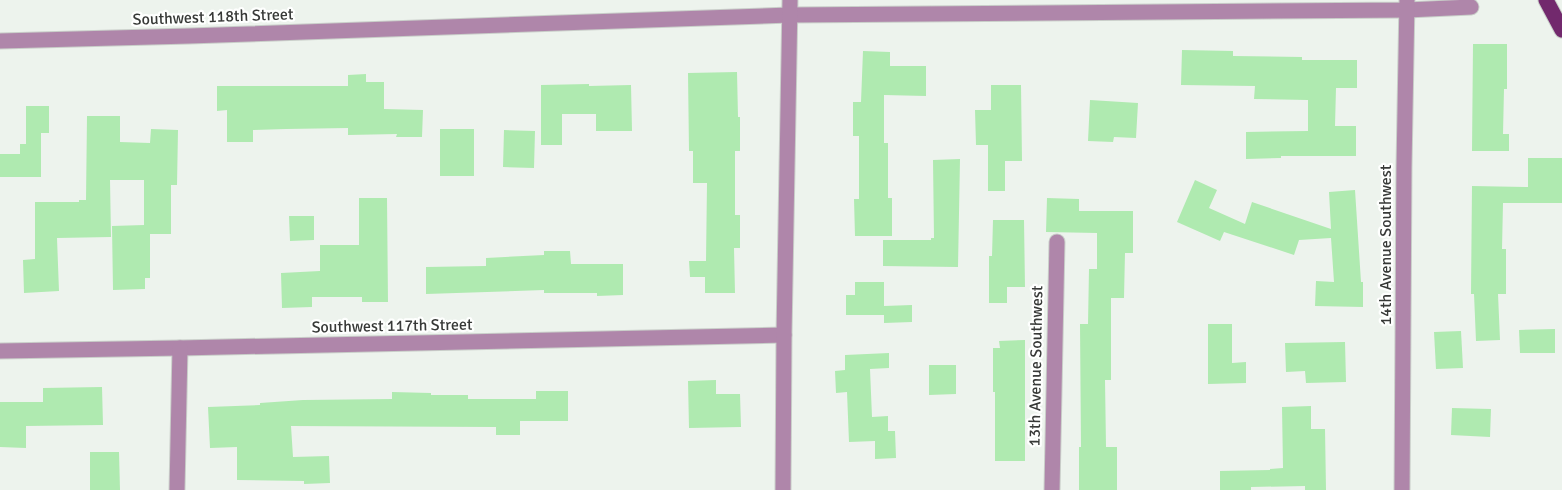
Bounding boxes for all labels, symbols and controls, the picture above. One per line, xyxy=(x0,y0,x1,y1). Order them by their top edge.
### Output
street label: Southwest 118th Street xyxy=(132,4,294,30)
street label: 14th Avenue Southwest xyxy=(1376,164,1396,325)
street label: 13th Avenue Southwest xyxy=(1025,285,1047,446)
street label: Southwest 117th Street xyxy=(311,315,473,337)

